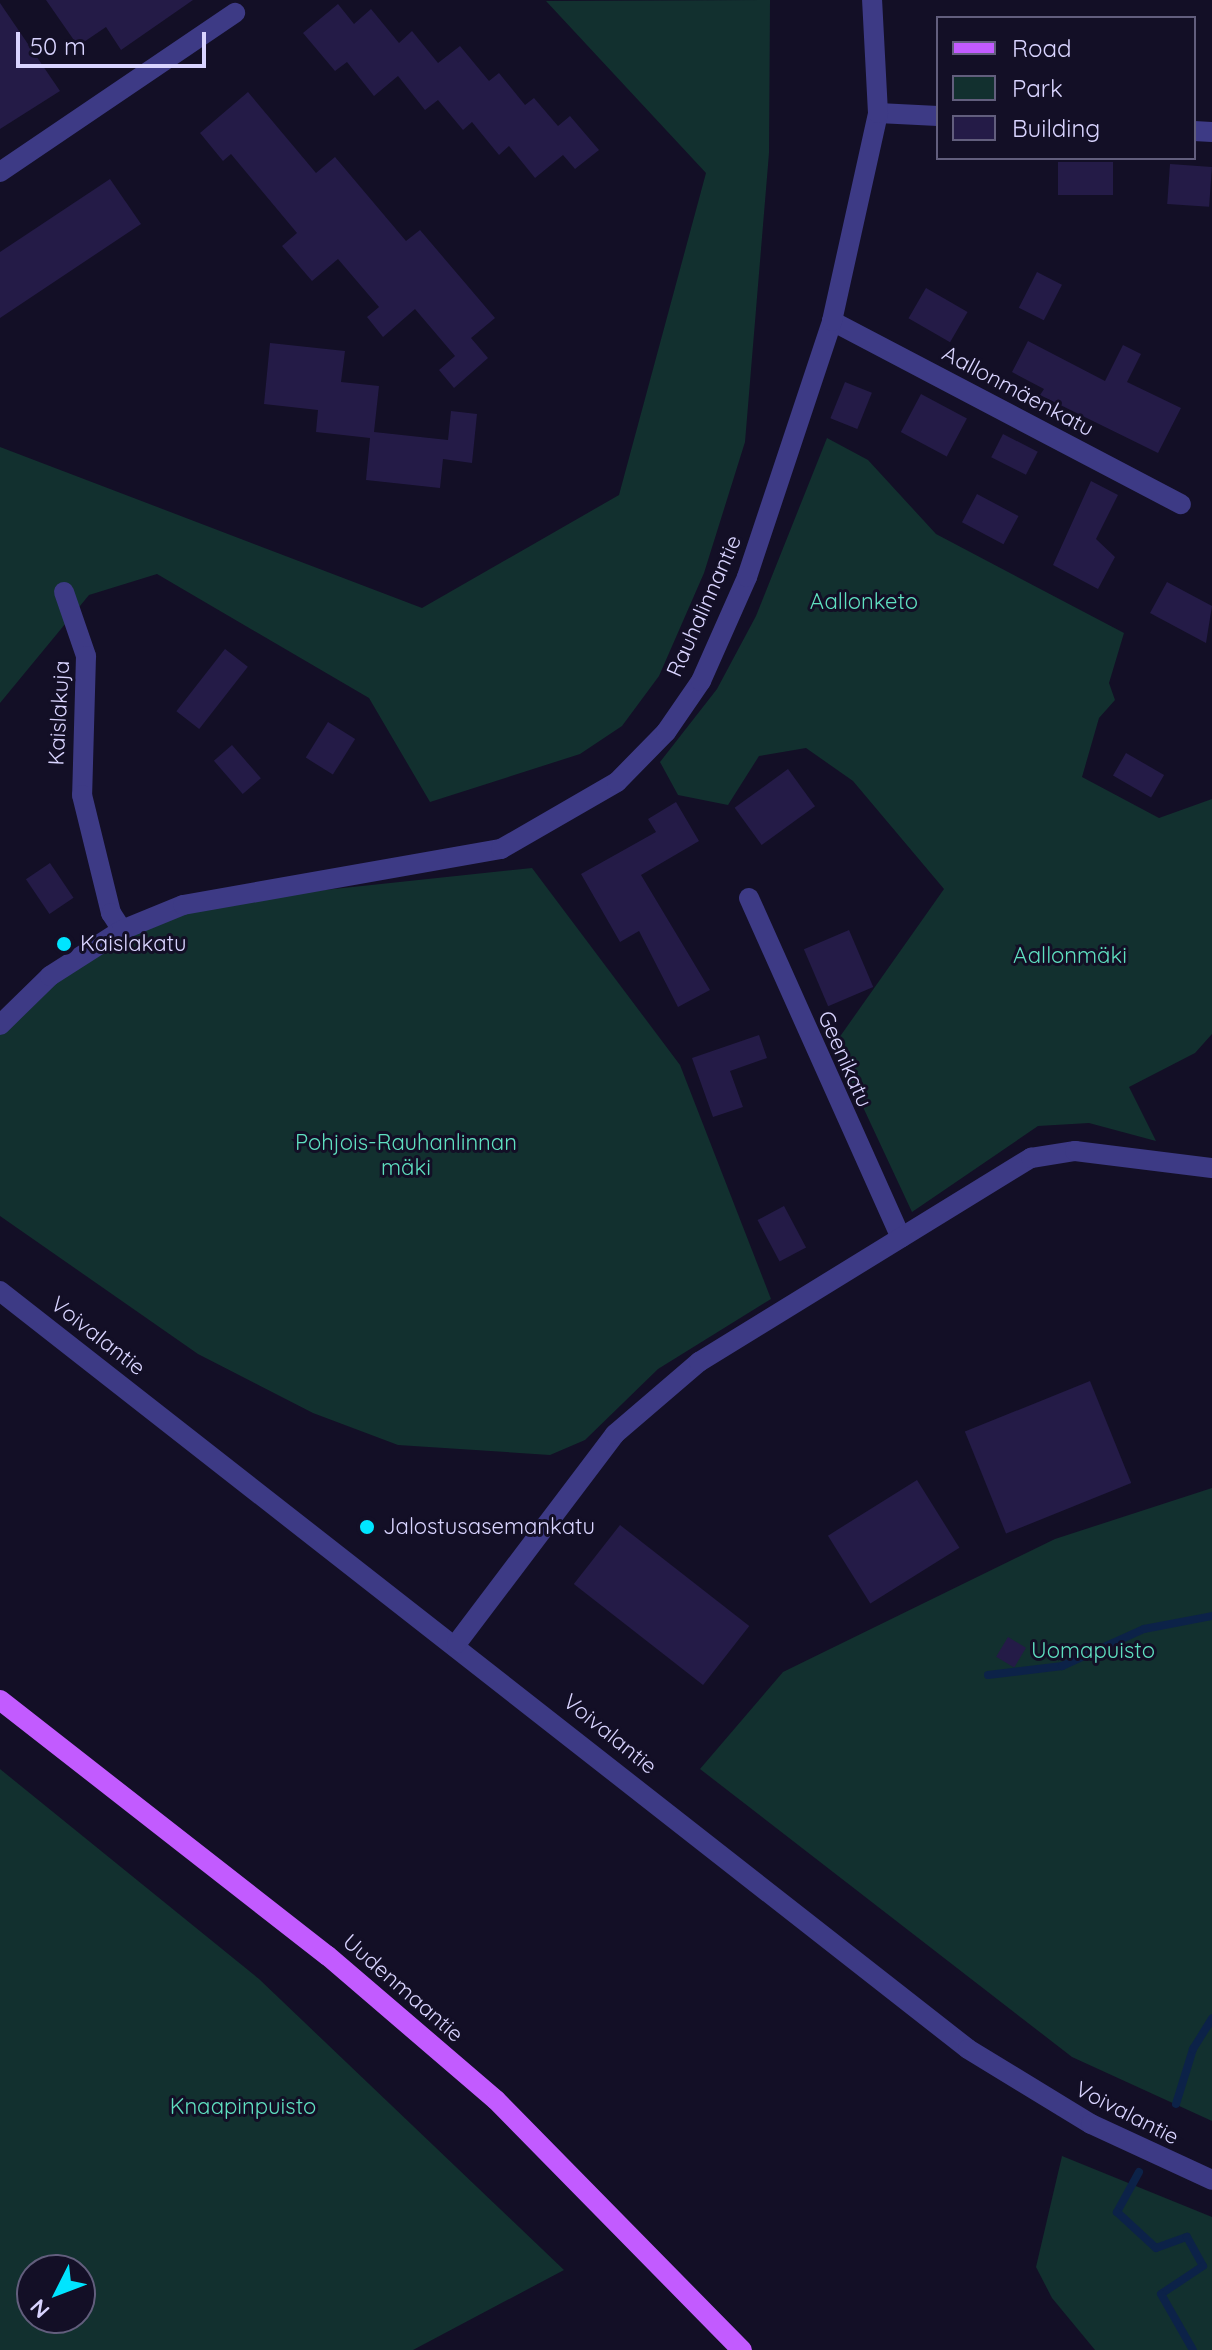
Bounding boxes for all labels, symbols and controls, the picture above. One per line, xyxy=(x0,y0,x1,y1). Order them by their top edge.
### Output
scale bar xyxy=(20,16,210,66)
legend xyxy=(936,16,1196,160)
text: 50 m xyxy=(30,31,86,61)
text: Road xyxy=(1012,33,1072,63)
text: Park xyxy=(1012,73,1063,103)
text: Building xyxy=(1012,113,1100,143)
street label: Aallonmäenkatu xyxy=(938,340,1098,442)
street label: Rauhalinnantie xyxy=(661,531,747,681)
park label: Aallonketo xyxy=(810,589,918,615)
street label: Kaislakuja xyxy=(43,660,75,766)
place label: Kaislakatu xyxy=(80,931,187,957)
marker: Kaislakatu xyxy=(55,935,73,953)
park label: Aallonmäki xyxy=(1013,943,1127,969)
street label: Geenikatu xyxy=(812,1007,878,1111)
park label: Pohjois-Rauhanlinnan mäki xyxy=(295,1129,517,1180)
street label: Voivalantie xyxy=(45,1291,151,1381)
place label: Jalostusasemankatu xyxy=(383,1514,595,1540)
marker: Jalostusasemankatu xyxy=(358,1518,376,1536)
park label: Uomapuisto xyxy=(1031,1638,1155,1664)
street label: Voivalantie xyxy=(558,1688,662,1780)
street label: Uudenmaantie xyxy=(337,1929,469,2047)
street label: Voivalantie xyxy=(1071,2076,1183,2150)
park label: Knaapinpuisto xyxy=(170,2094,316,2120)
north arrow xyxy=(16,2254,96,2334)
text: N xyxy=(24,2293,55,2324)

